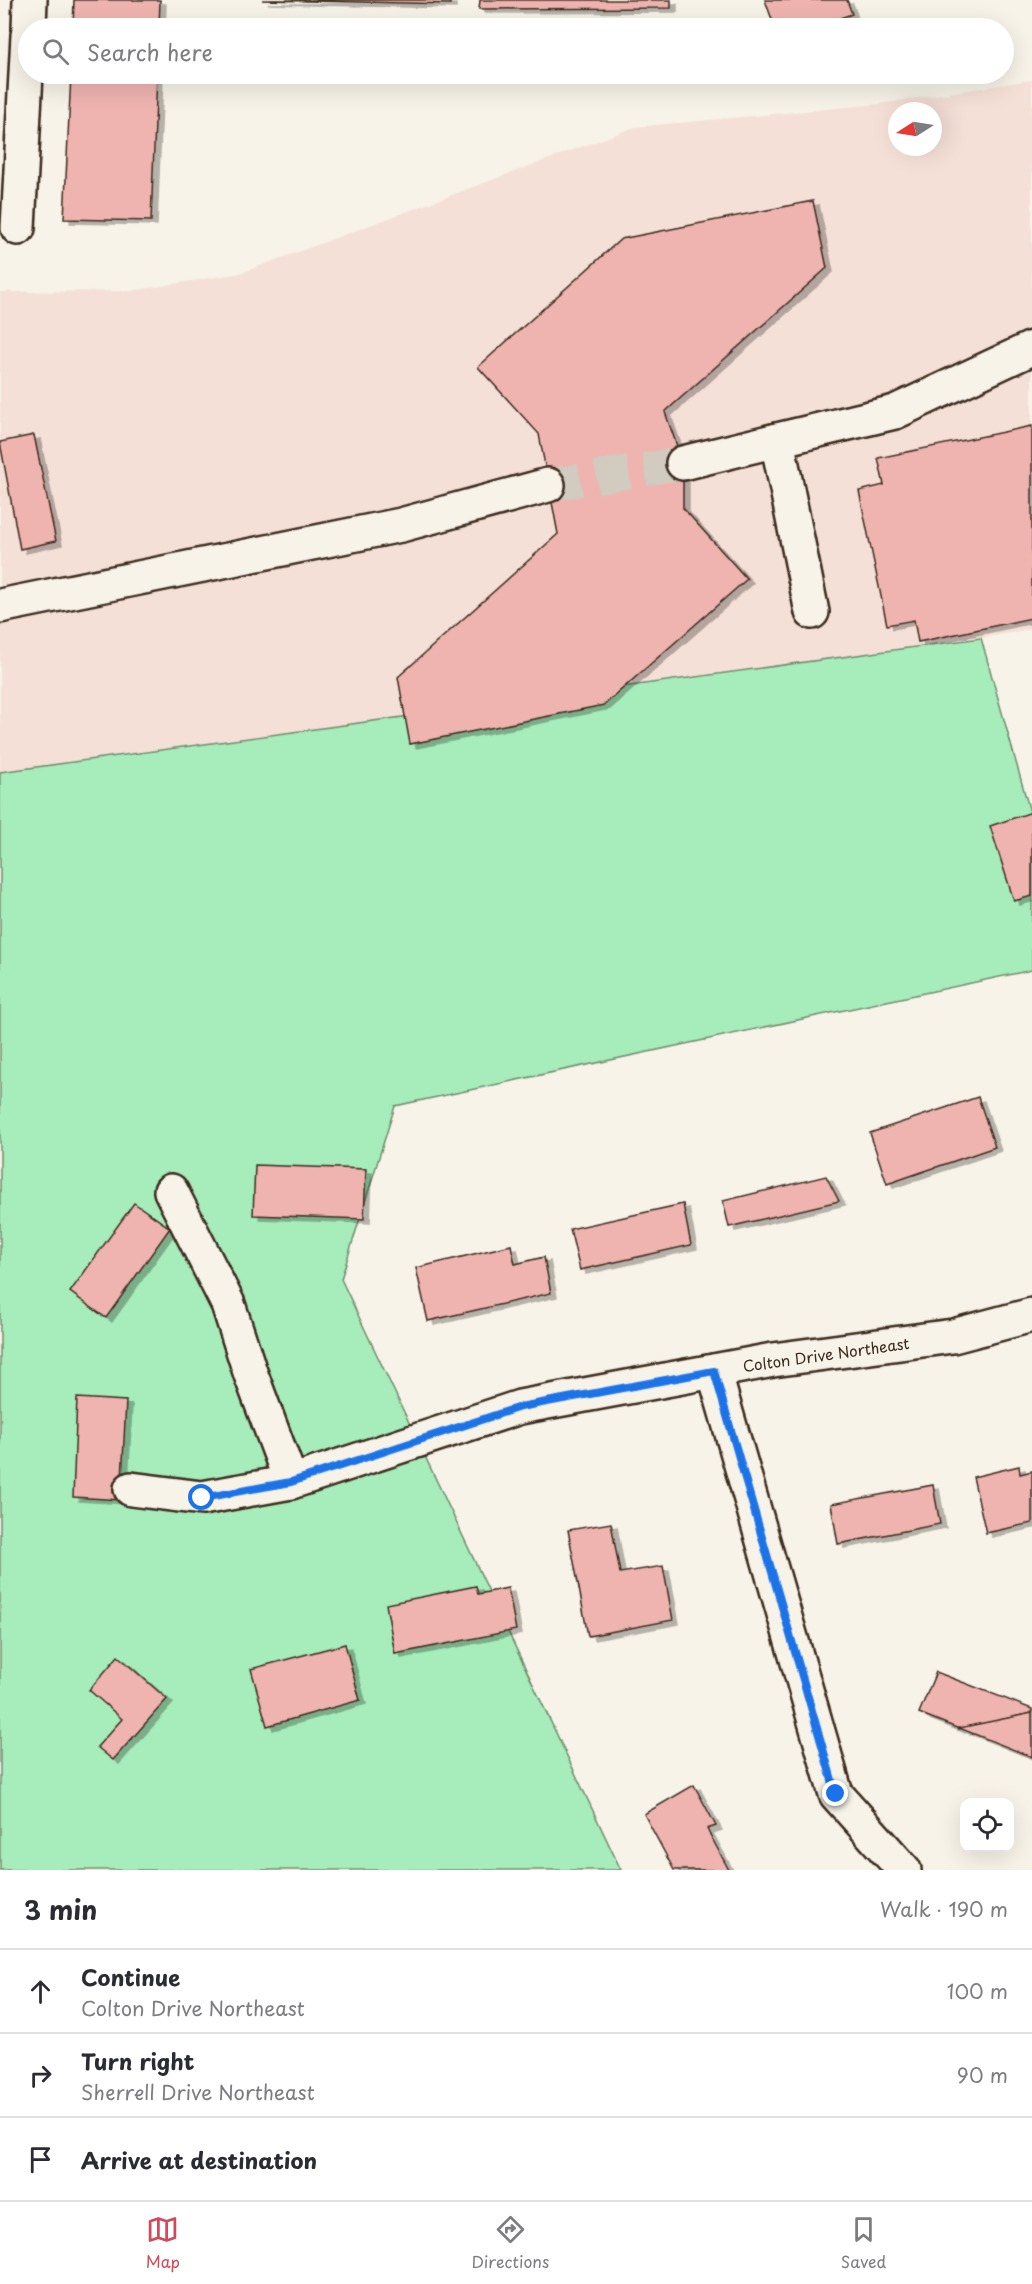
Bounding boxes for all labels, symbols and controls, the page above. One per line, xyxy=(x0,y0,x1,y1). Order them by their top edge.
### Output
search box xyxy=(18,18,1014,84)
icon: search xyxy=(39,35,72,68)
text: Search here xyxy=(87,35,213,68)
north arrow xyxy=(888,102,942,156)
street label: Colton Drive Northeast xyxy=(741,1331,911,1377)
route start xyxy=(188,1484,214,1510)
route end xyxy=(822,1780,848,1806)
map controls xyxy=(960,1798,1014,1852)
button: locate xyxy=(960,1798,1014,1852)
text: 3 min xyxy=(24,1890,97,1929)
text: Walk · 190 m xyxy=(880,1894,1008,1924)
text: Continue xyxy=(81,1960,180,1993)
icon: ahead xyxy=(24,1975,57,2008)
text: 100 m xyxy=(947,1976,1008,2006)
text: Colton Drive Northeast xyxy=(81,1993,305,2023)
text: Turn right xyxy=(81,2044,194,2077)
icon: right xyxy=(24,2059,57,2092)
text: 90 m xyxy=(957,2060,1008,2090)
text: Sherrell Drive Northeast xyxy=(81,2077,315,2107)
icon: arrive xyxy=(24,2143,57,2176)
text: Arrive at destination xyxy=(81,2143,317,2176)
tab: Map xyxy=(146,2213,180,2273)
tab: Directions xyxy=(471,2213,549,2273)
tab: Saved xyxy=(841,2213,886,2273)

